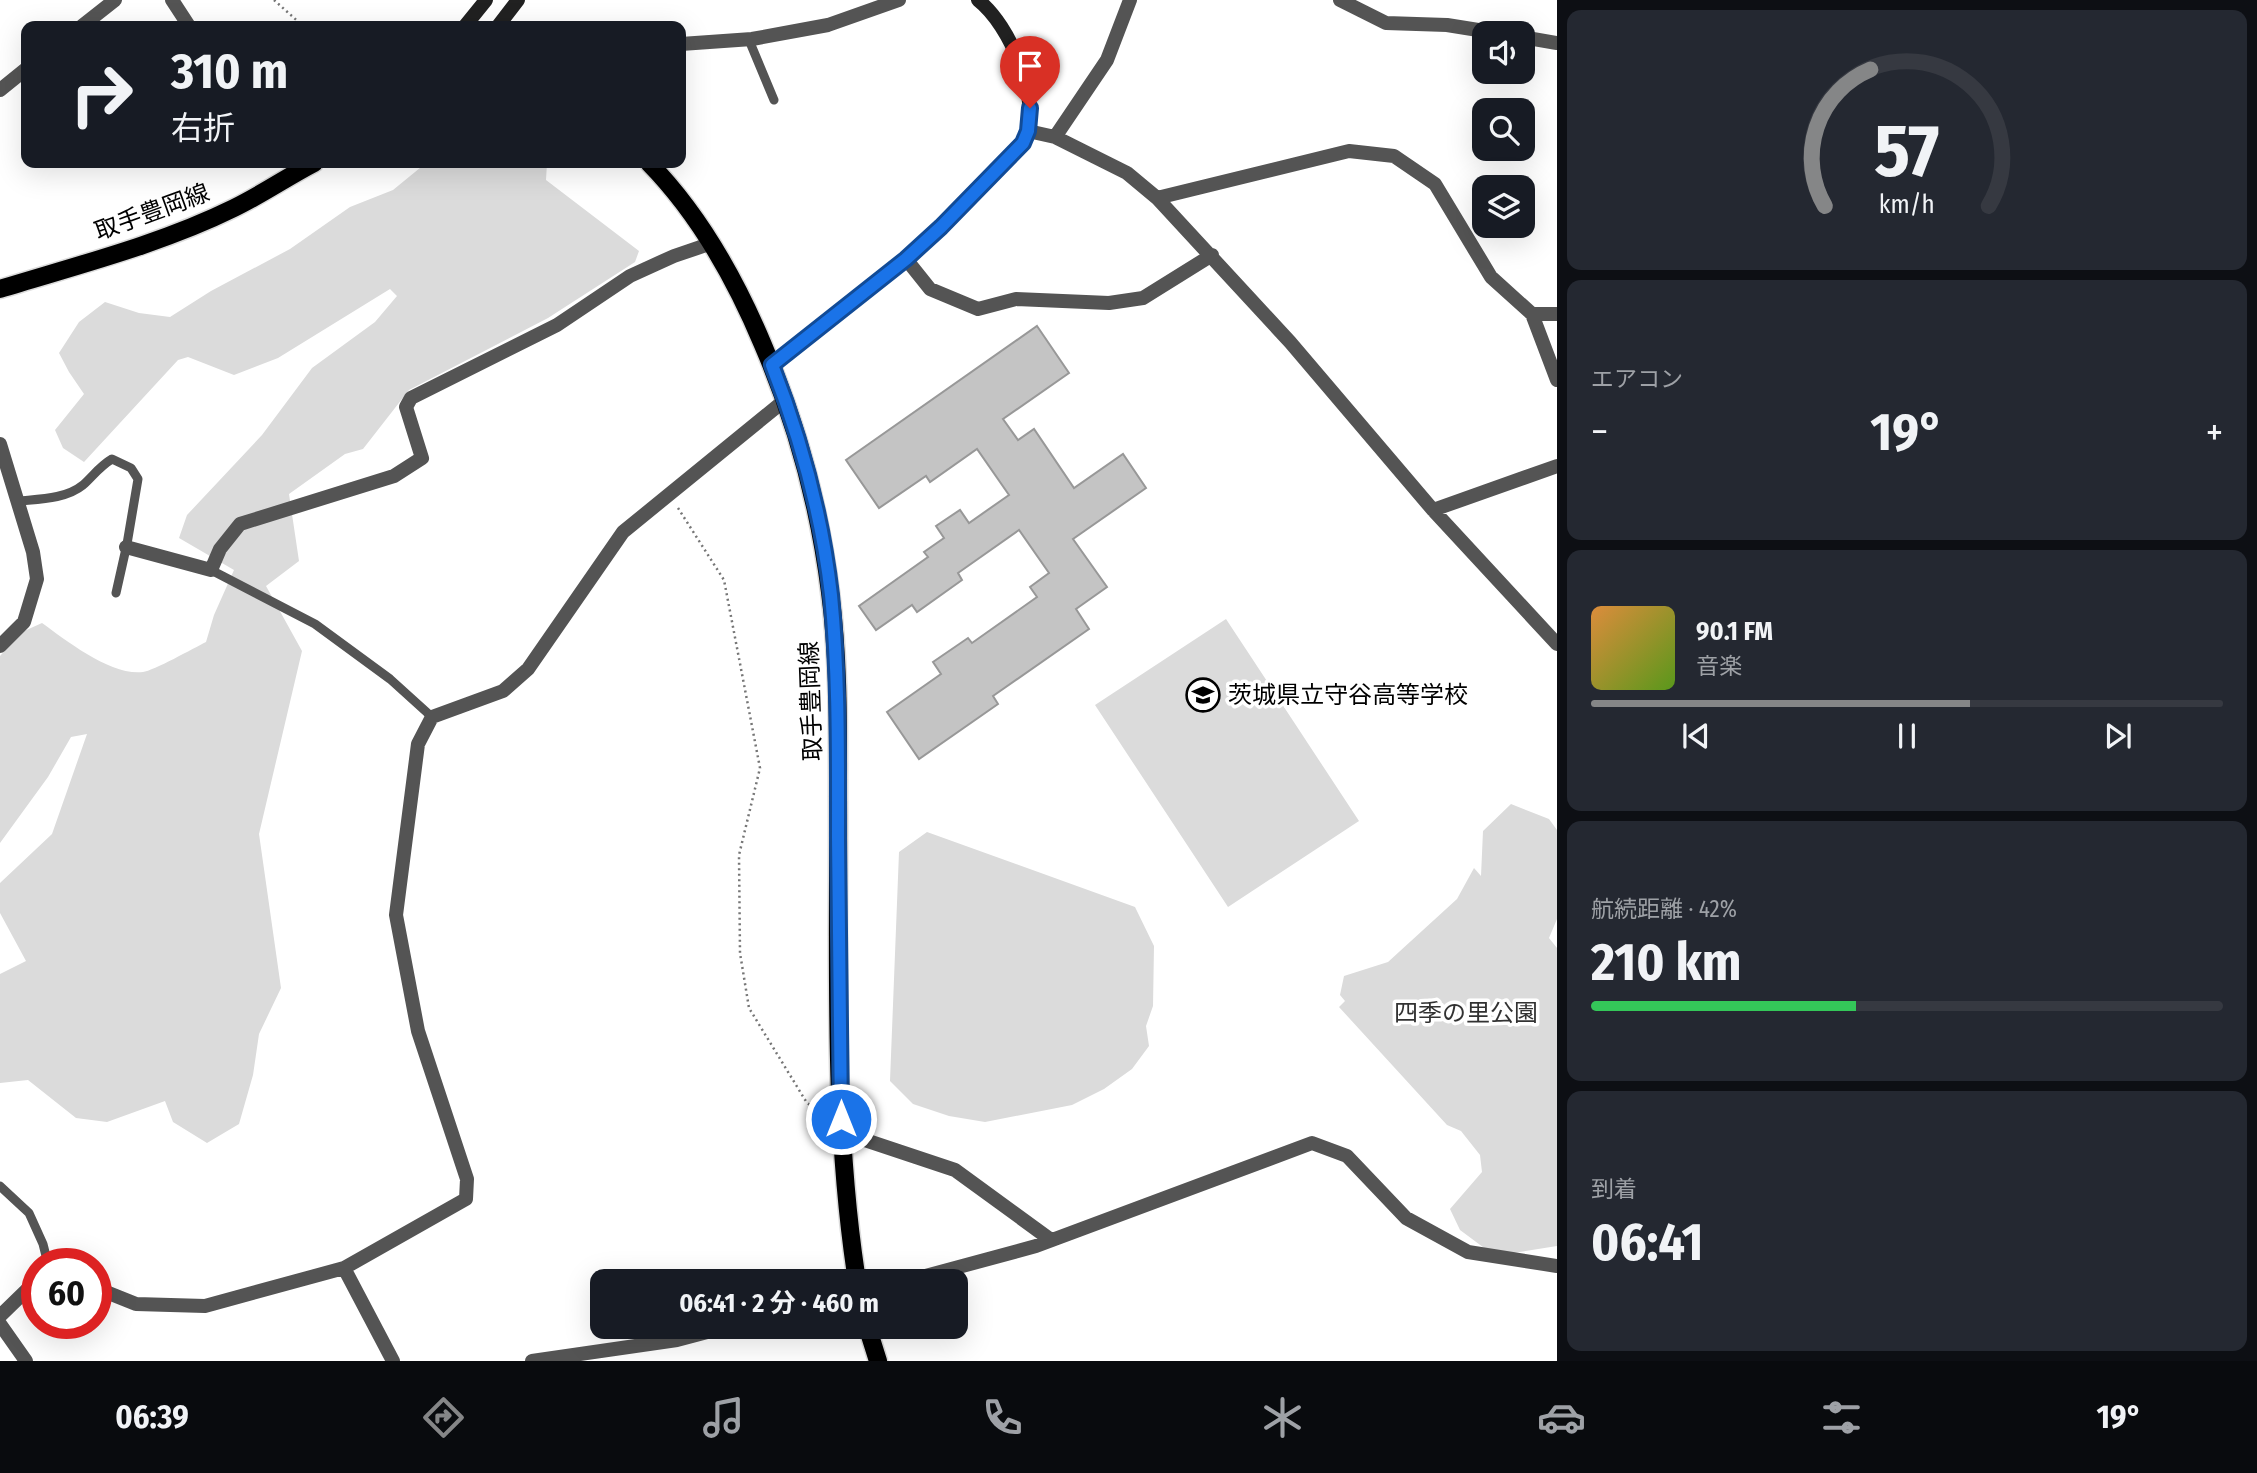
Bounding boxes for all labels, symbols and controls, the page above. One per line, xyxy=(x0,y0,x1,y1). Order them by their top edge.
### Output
map controls xyxy=(1472,21,1535,238)
button: sound xyxy=(1472,21,1535,84)
pin xyxy=(1000,36,1060,108)
text: 310 m xyxy=(171,42,288,101)
icon: arrive xyxy=(1011,47,1049,85)
icon: right xyxy=(56,49,147,140)
button: search xyxy=(1472,98,1535,161)
text: 57 xyxy=(1874,108,1940,195)
text: 右折 xyxy=(171,109,235,147)
button: layers xyxy=(1472,175,1535,238)
street label: 取手豊岡線 xyxy=(91,178,213,246)
text: km/h xyxy=(1879,190,1935,220)
text: エアコン xyxy=(1591,365,1683,393)
text: 19° xyxy=(1870,401,1944,464)
text: − xyxy=(1591,409,1608,455)
text: + xyxy=(2206,409,2223,455)
text: 90.1 FM xyxy=(1696,616,1773,647)
street label: 取手豊岡線 xyxy=(795,641,827,761)
text: 音楽 xyxy=(1696,652,1742,680)
school or university icon: 茨城県立守谷高等学校 xyxy=(1184,676,1222,714)
place label: 茨城県立守谷高等学校 xyxy=(1228,681,1468,709)
icon: previous xyxy=(1677,717,1715,755)
icon: pause xyxy=(1888,717,1926,755)
icon: next xyxy=(2099,717,2137,755)
text: 航続距離 · 42% xyxy=(1591,895,1737,923)
text: 210 km xyxy=(1591,931,1742,994)
park label: 四季の里公園 xyxy=(1394,999,1538,1027)
position arrow xyxy=(804,1082,878,1156)
text: 到着 xyxy=(1591,1175,1637,1203)
text: 06:41 xyxy=(1591,1211,1703,1274)
speed limit sign: 60 xyxy=(21,1248,112,1339)
text: 06:41 · 2 分 · 460 m xyxy=(679,1288,879,1319)
icon: directions xyxy=(419,1393,468,1442)
icon: music xyxy=(699,1393,748,1442)
icon: phone xyxy=(978,1393,1027,1442)
icon: climate xyxy=(1258,1393,1307,1442)
icon: car xyxy=(1537,1393,1586,1442)
icon: filters xyxy=(1817,1393,1866,1442)
text: 06:39 xyxy=(115,1398,189,1436)
text: 19° xyxy=(2097,1398,2142,1436)

